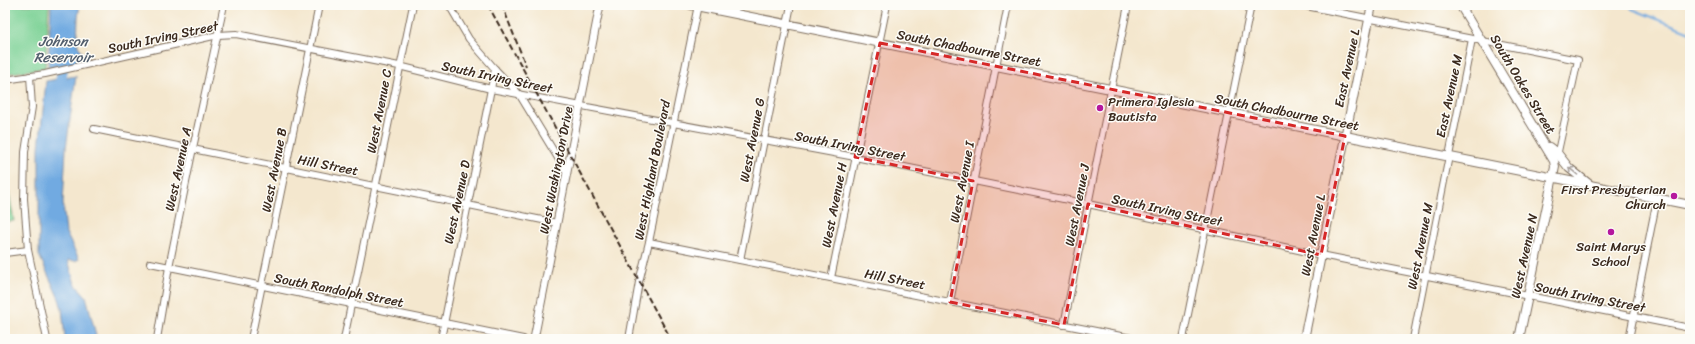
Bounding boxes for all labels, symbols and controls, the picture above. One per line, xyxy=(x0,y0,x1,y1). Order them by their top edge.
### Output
street label: South Irving Street xyxy=(106,14,221,60)
street label: South Chadbourne Street xyxy=(895,23,1043,73)
street label: East Avenue L xyxy=(1327,26,1367,110)
water label: Johnson Reservoir xyxy=(34,29,95,70)
street label: South Oakes Street xyxy=(1484,30,1562,139)
street label: East Avenue M xyxy=(1429,52,1469,140)
street label: South Irving Street xyxy=(440,54,555,100)
street label: West Avenue C xyxy=(360,67,398,155)
street label: South Chadbourne Street xyxy=(1213,87,1361,137)
place label: Primera Iglesia Bautista xyxy=(1108,90,1195,128)
street label: West Avenue G xyxy=(733,96,771,184)
street label: West Highland Boulevard xyxy=(627,97,677,242)
marker: Primera Iglesia Bautista xyxy=(1095,103,1105,113)
street label: West Washington Drive xyxy=(532,104,580,236)
street label: South Irving Street xyxy=(793,124,908,168)
street label: West Avenue A xyxy=(158,125,198,213)
street label: West Avenue B xyxy=(255,126,293,214)
street label: West Avenue I xyxy=(943,139,981,225)
street label: Hill Street xyxy=(296,148,361,182)
street label: West Avenue D xyxy=(437,158,477,246)
street label: West Avenue H xyxy=(814,160,854,250)
street label: West Avenue J xyxy=(1058,161,1096,248)
one-way arrow xyxy=(1568,167,1578,176)
place label: First Presbyterian Church xyxy=(1561,178,1666,216)
street label: South Irving Street xyxy=(1110,187,1225,233)
marker: First Presbyterian Church xyxy=(1669,191,1679,201)
street label: West Avenue L xyxy=(1294,192,1332,278)
street label: West Avenue M xyxy=(1400,200,1440,291)
street label: West Avenue N xyxy=(1504,212,1544,300)
marker: Saint Marys School xyxy=(1606,227,1616,237)
place label: Saint Marys School xyxy=(1576,235,1646,273)
street label: Hill Street xyxy=(863,262,928,296)
street label: South Randolph Street xyxy=(272,266,406,314)
street label: South Irving Street xyxy=(1533,275,1648,319)

